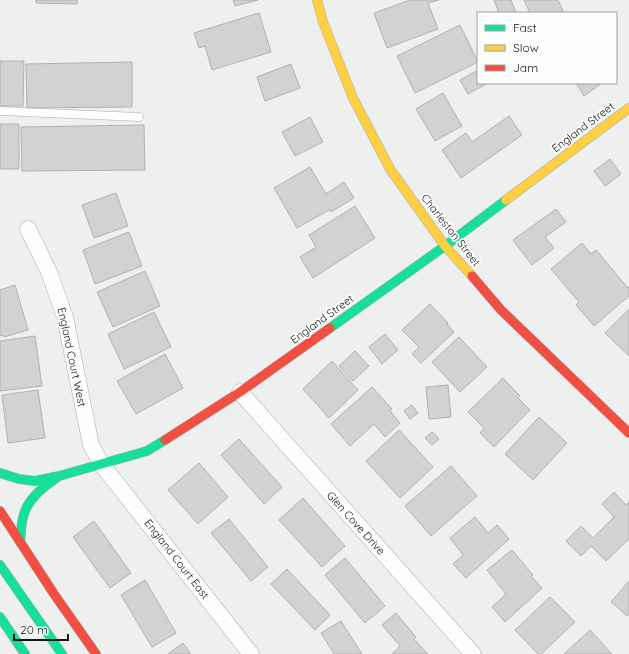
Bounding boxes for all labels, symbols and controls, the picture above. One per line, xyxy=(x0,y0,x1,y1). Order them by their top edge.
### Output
legend xyxy=(477,12,617,84)
text: Fast xyxy=(513,20,537,35)
text: Slow xyxy=(513,40,539,55)
text: Jam xyxy=(513,60,538,75)
street label: England Street xyxy=(549,99,617,155)
street label: Charleston Street xyxy=(418,191,484,269)
street label: England Street xyxy=(288,291,357,347)
street label: England Court West xyxy=(55,306,89,408)
street label: Glen Cove Drive xyxy=(324,488,388,558)
street label: England Court East xyxy=(141,516,213,602)
scale bar xyxy=(14,616,68,642)
text: 20 m xyxy=(20,622,48,637)

